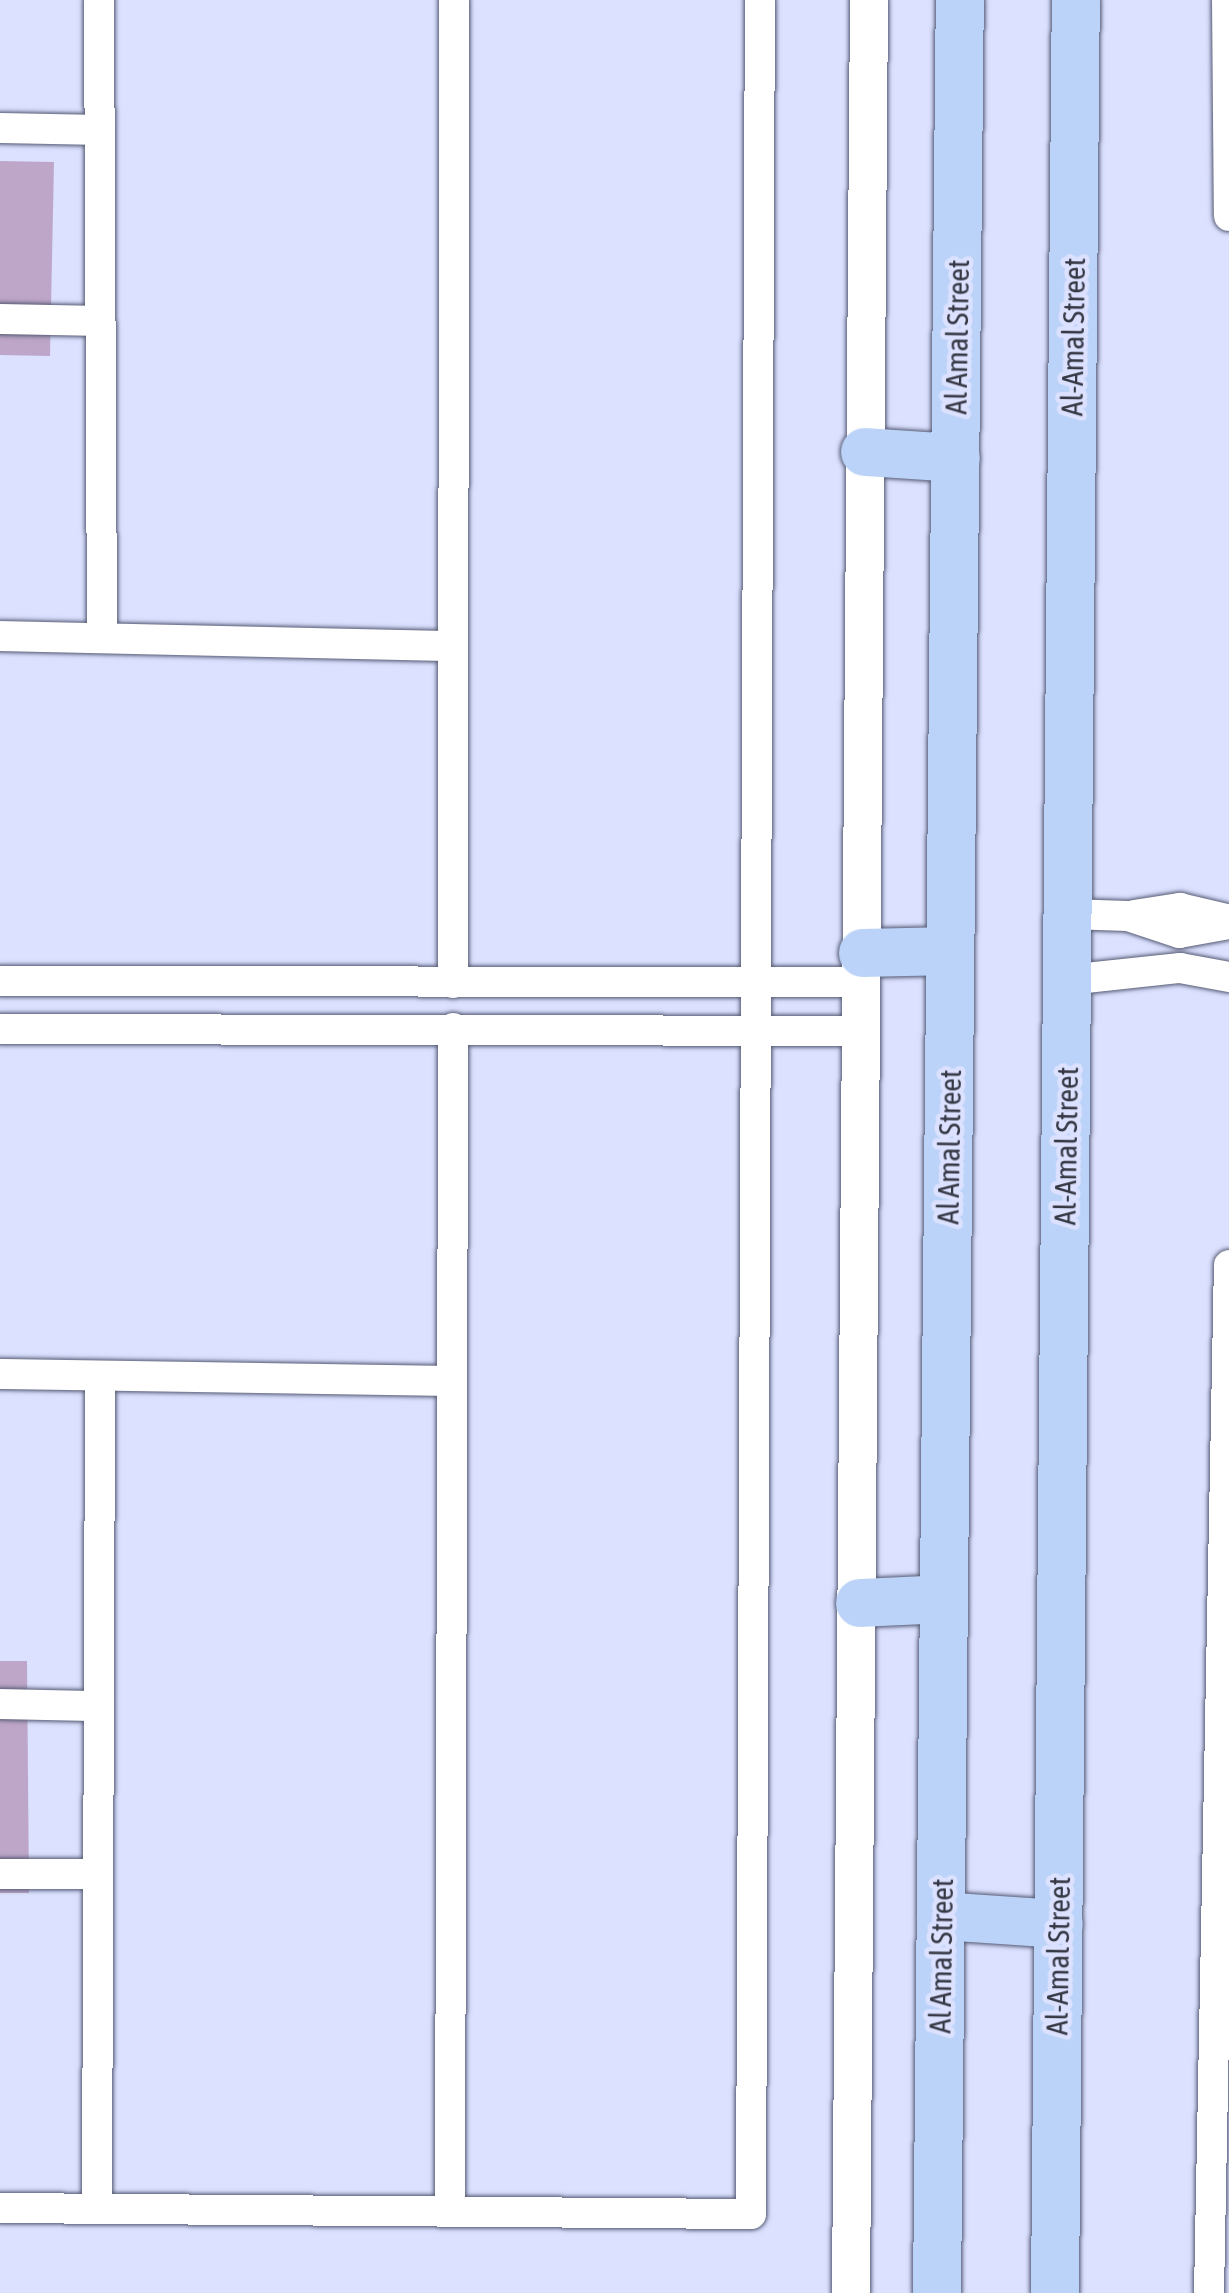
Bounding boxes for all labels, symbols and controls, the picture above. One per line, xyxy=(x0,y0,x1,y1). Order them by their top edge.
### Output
street label: Al-Amal Street xyxy=(1054,258,1092,416)
street label: Al Amal Street xyxy=(938,259,976,415)
street label: Al-Amal Street xyxy=(1047,1067,1085,1225)
street label: Al Amal Street xyxy=(930,1069,968,1225)
street label: Al-Amal Street xyxy=(1039,1877,1077,2035)
street label: Al Amal Street xyxy=(922,1878,960,2034)

